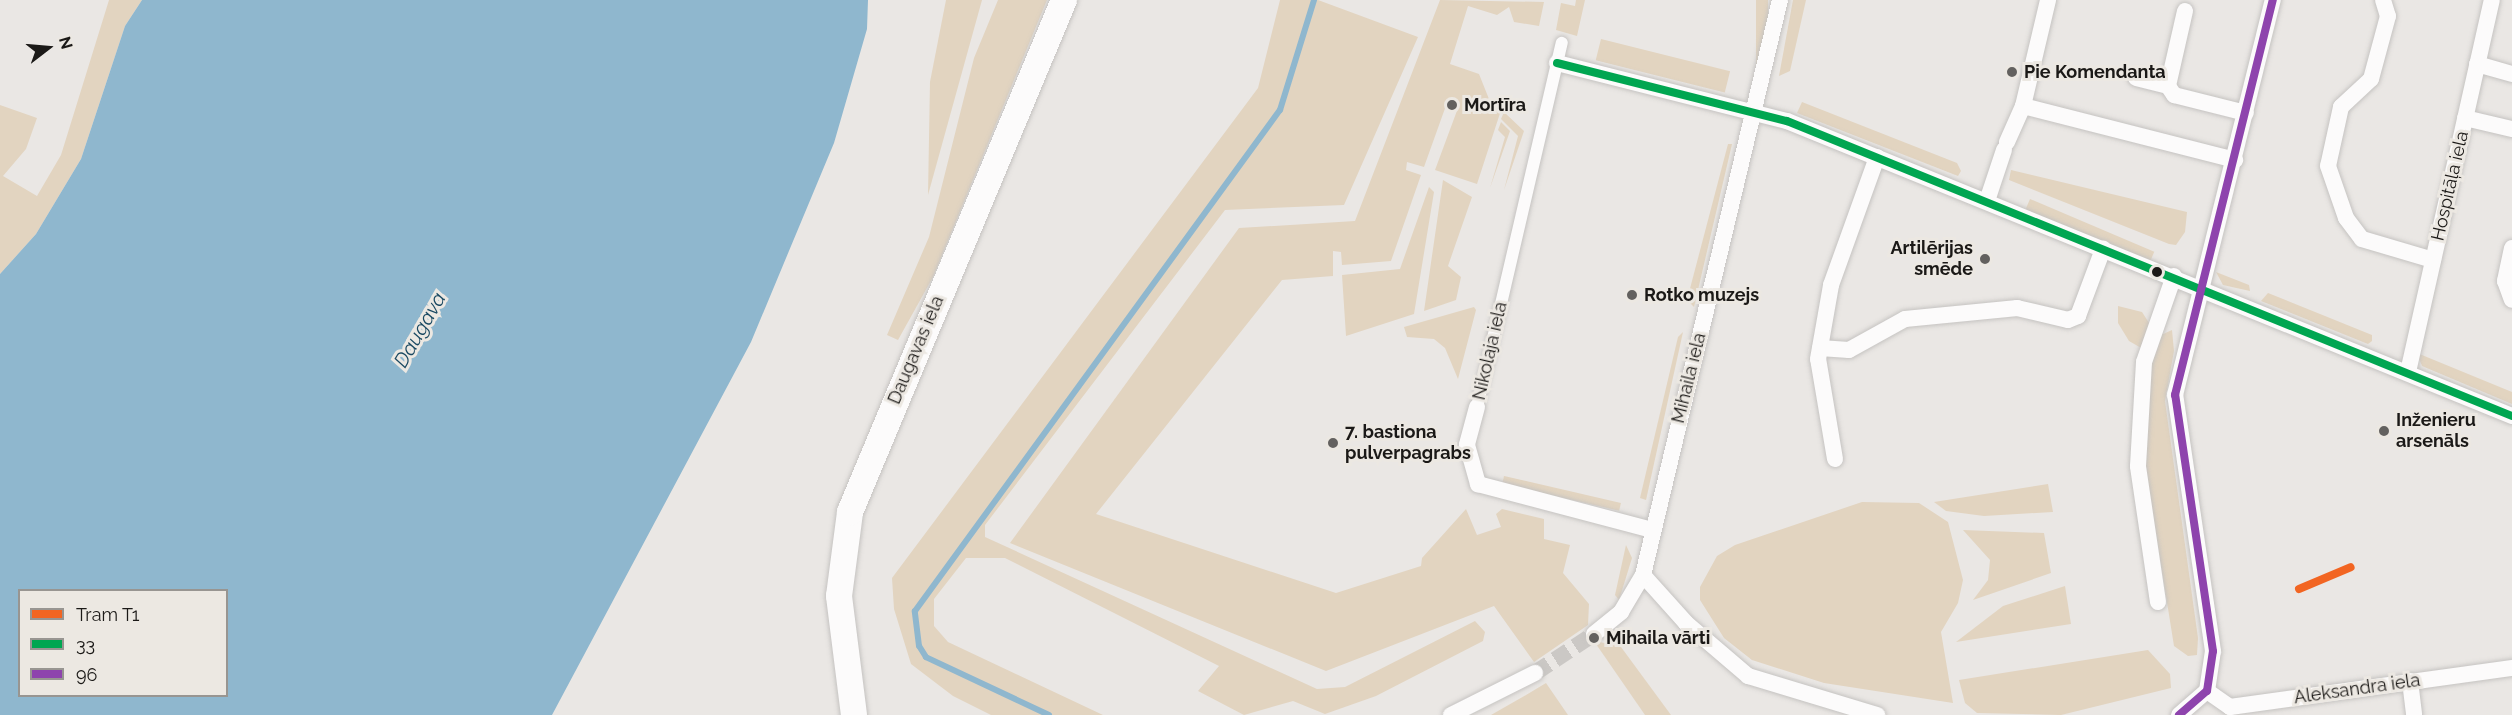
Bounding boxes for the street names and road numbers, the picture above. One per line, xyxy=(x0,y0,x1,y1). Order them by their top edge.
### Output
street label: Hospitāļa iela xyxy=(2427,129,2473,243)
street label: Daugavas iela xyxy=(883,293,949,407)
street label: Nikolaja iela xyxy=(1468,300,1512,402)
street label: Mihaila iela xyxy=(1667,331,1711,425)
street label: Aleksandra iela xyxy=(2292,669,2422,709)

